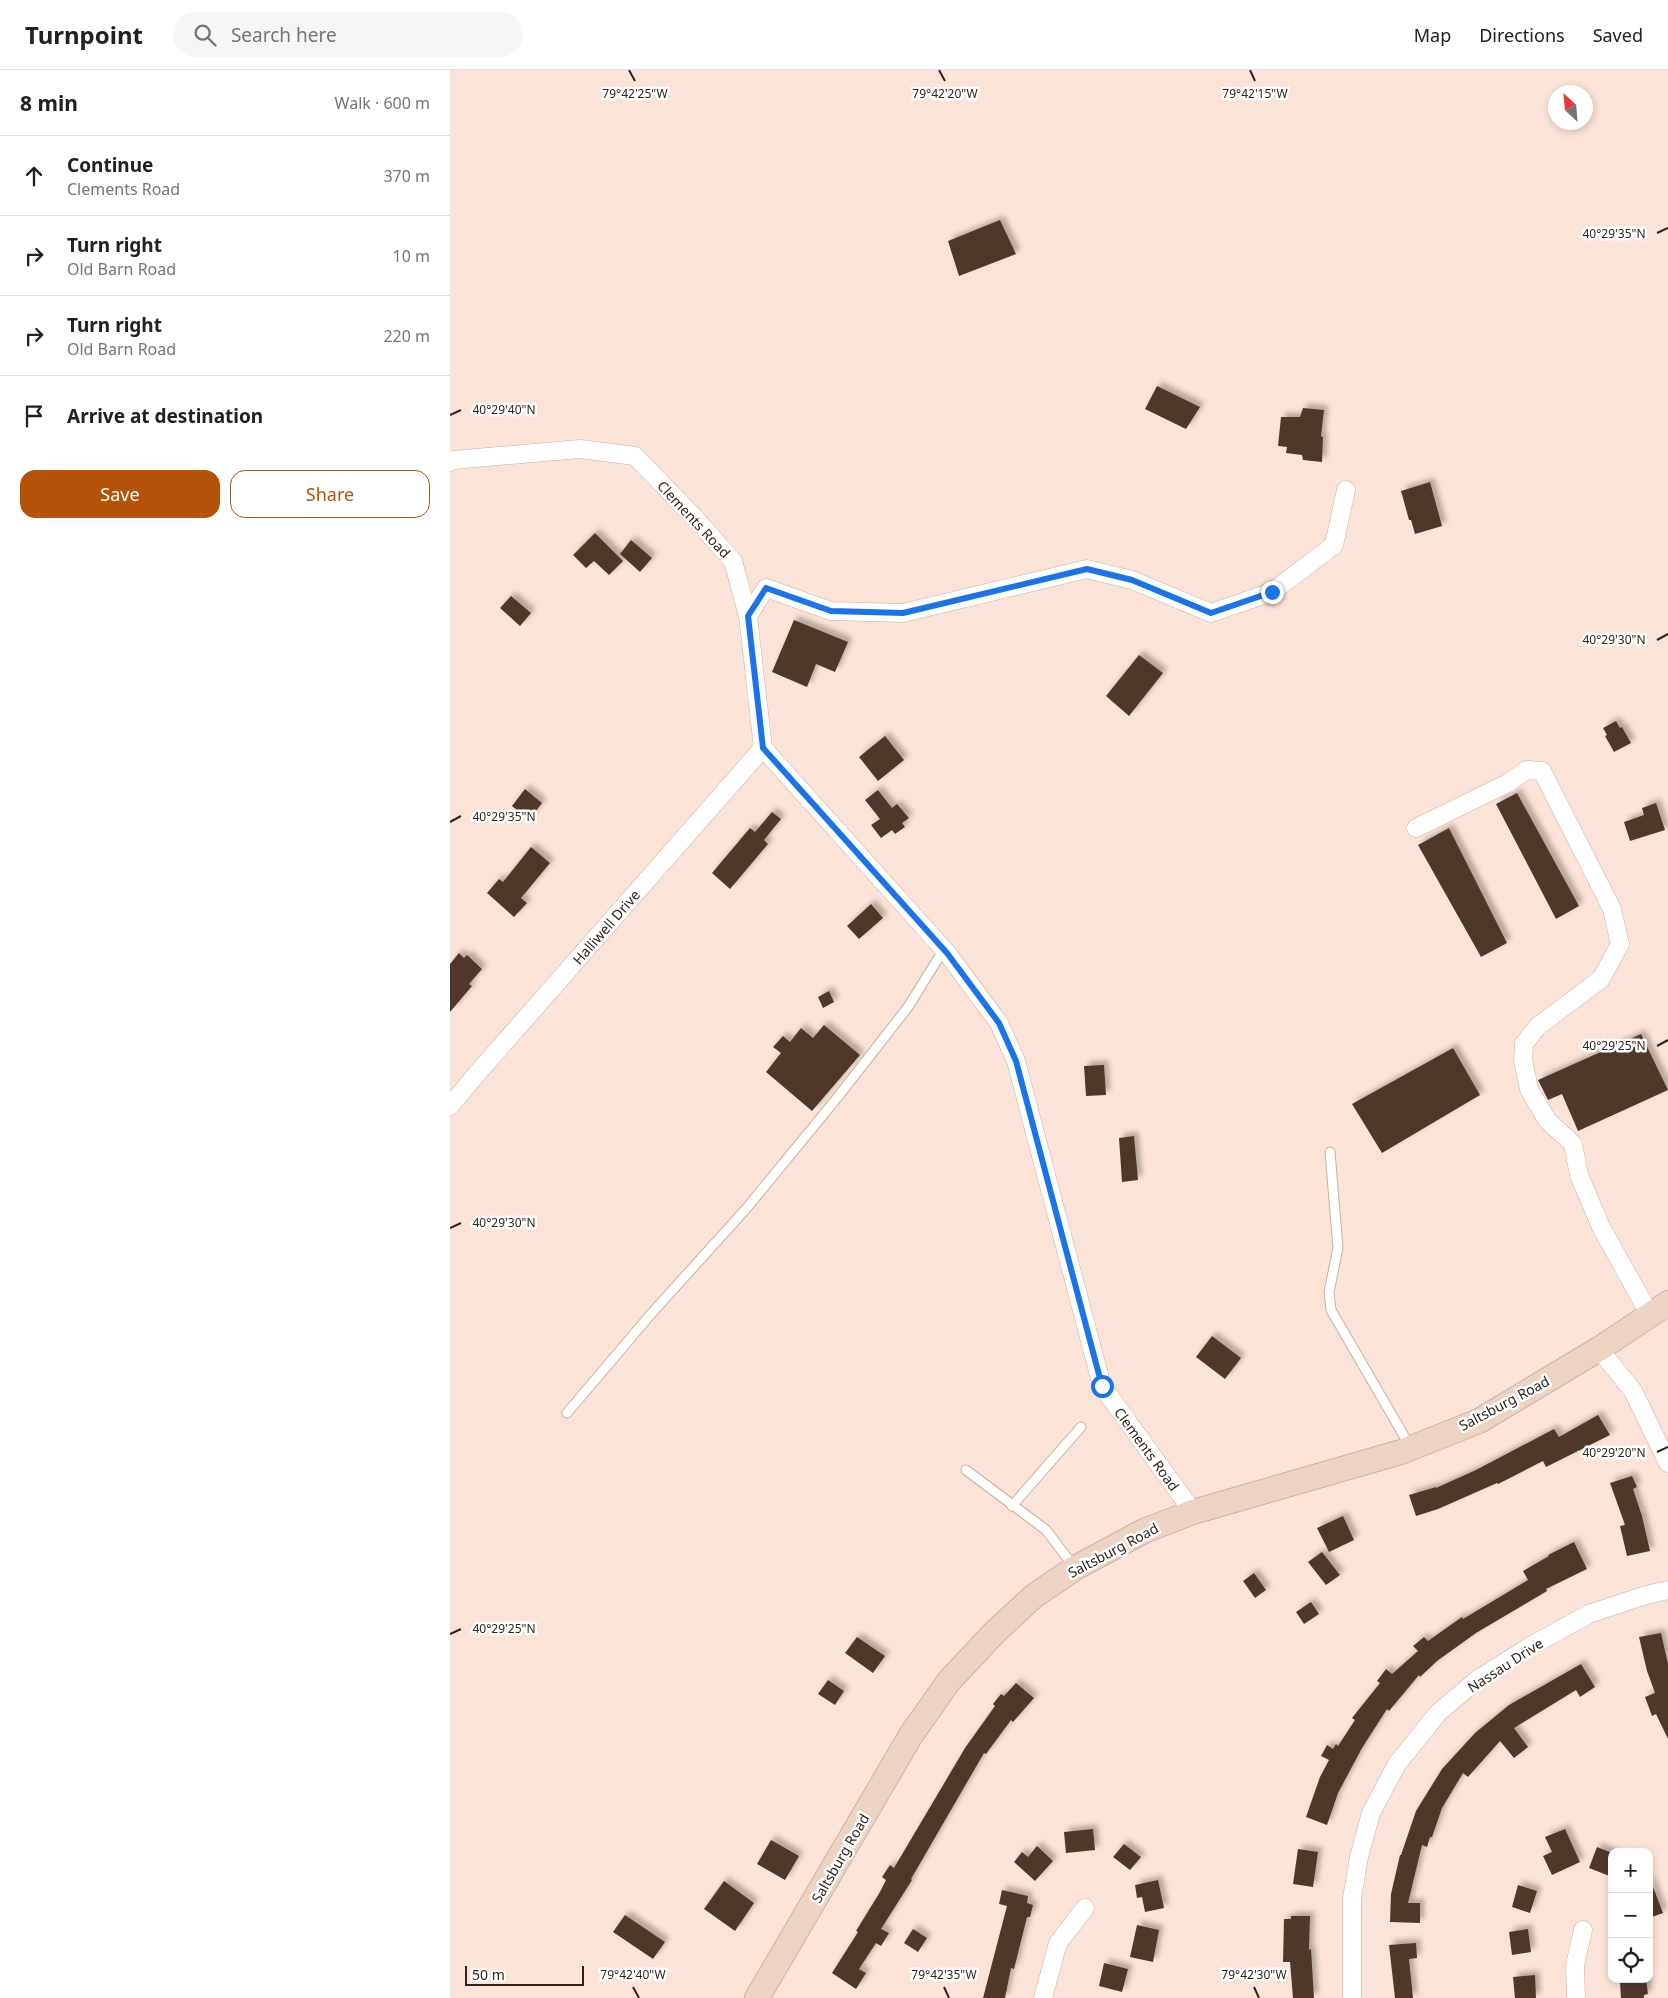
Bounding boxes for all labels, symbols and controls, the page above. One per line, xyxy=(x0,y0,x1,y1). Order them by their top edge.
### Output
search box xyxy=(173,12,523,57)
text: Turnpoint xyxy=(25,18,143,51)
icon: search xyxy=(191,21,219,49)
text: Search here xyxy=(231,22,337,48)
text: Map xyxy=(1414,23,1451,47)
text: Directions xyxy=(1479,23,1565,47)
text: Saved xyxy=(1593,23,1643,47)
text: 79°42'25"W xyxy=(602,85,668,102)
text: 79°42'20"W xyxy=(912,85,978,102)
text: 79°42'15"W xyxy=(1222,85,1288,102)
north arrow xyxy=(1548,85,1593,130)
text: 8 min xyxy=(20,89,78,117)
text: Walk · 600 m xyxy=(335,92,430,114)
text: Continue xyxy=(67,152,153,178)
icon: ahead xyxy=(20,162,48,190)
text: 370 m xyxy=(383,165,430,187)
text: Clements Road xyxy=(67,178,180,200)
text: 40°29'35"N xyxy=(1582,225,1646,242)
text: Turn right xyxy=(67,232,162,258)
icon: right xyxy=(20,242,48,270)
text: 10 m xyxy=(393,245,430,267)
text: Old Barn Road xyxy=(67,258,176,280)
text: Turn right xyxy=(67,312,162,338)
icon: right xyxy=(20,322,48,350)
text: 220 m xyxy=(383,325,430,347)
text: Old Barn Road xyxy=(67,338,176,360)
text: 40°29'40"N xyxy=(472,401,536,418)
icon: arrive xyxy=(20,402,48,430)
text: Arrive at destination xyxy=(67,403,263,429)
button: Save xyxy=(20,470,220,518)
button: Share xyxy=(230,470,430,518)
street label: Clements Road xyxy=(653,476,735,562)
route end xyxy=(1261,581,1284,604)
text: 40°29'30"N xyxy=(1582,631,1646,648)
text: 40°29'35"N xyxy=(472,808,536,825)
street label: Halliwell Drive xyxy=(568,885,644,968)
text: 40°29'25"N xyxy=(1582,1037,1646,1054)
text: 40°29'30"N xyxy=(472,1214,536,1231)
street label: Saltsburg Road xyxy=(1456,1371,1552,1435)
route start xyxy=(1091,1375,1114,1398)
street label: Clements Road xyxy=(1110,1403,1184,1495)
text: 40°29'20"N xyxy=(1582,1444,1646,1461)
street label: Saltsburg Road xyxy=(1065,1518,1161,1582)
text: 40°29'25"N xyxy=(472,1620,536,1637)
street label: Nassau Drive xyxy=(1463,1633,1547,1697)
street label: Saltsburg Road xyxy=(807,1810,873,1906)
map controls xyxy=(1608,1848,1653,1983)
button: + xyxy=(1608,1848,1653,1893)
button: − xyxy=(1608,1893,1653,1938)
button: locate xyxy=(1608,1938,1653,1983)
scale bar xyxy=(465,1963,584,1986)
text: 50 m xyxy=(472,1965,505,1984)
text: 79°42'40"W xyxy=(600,1966,666,1983)
text: 79°42'35"W xyxy=(911,1966,977,1983)
text: 79°42'30"W xyxy=(1221,1966,1287,1983)

